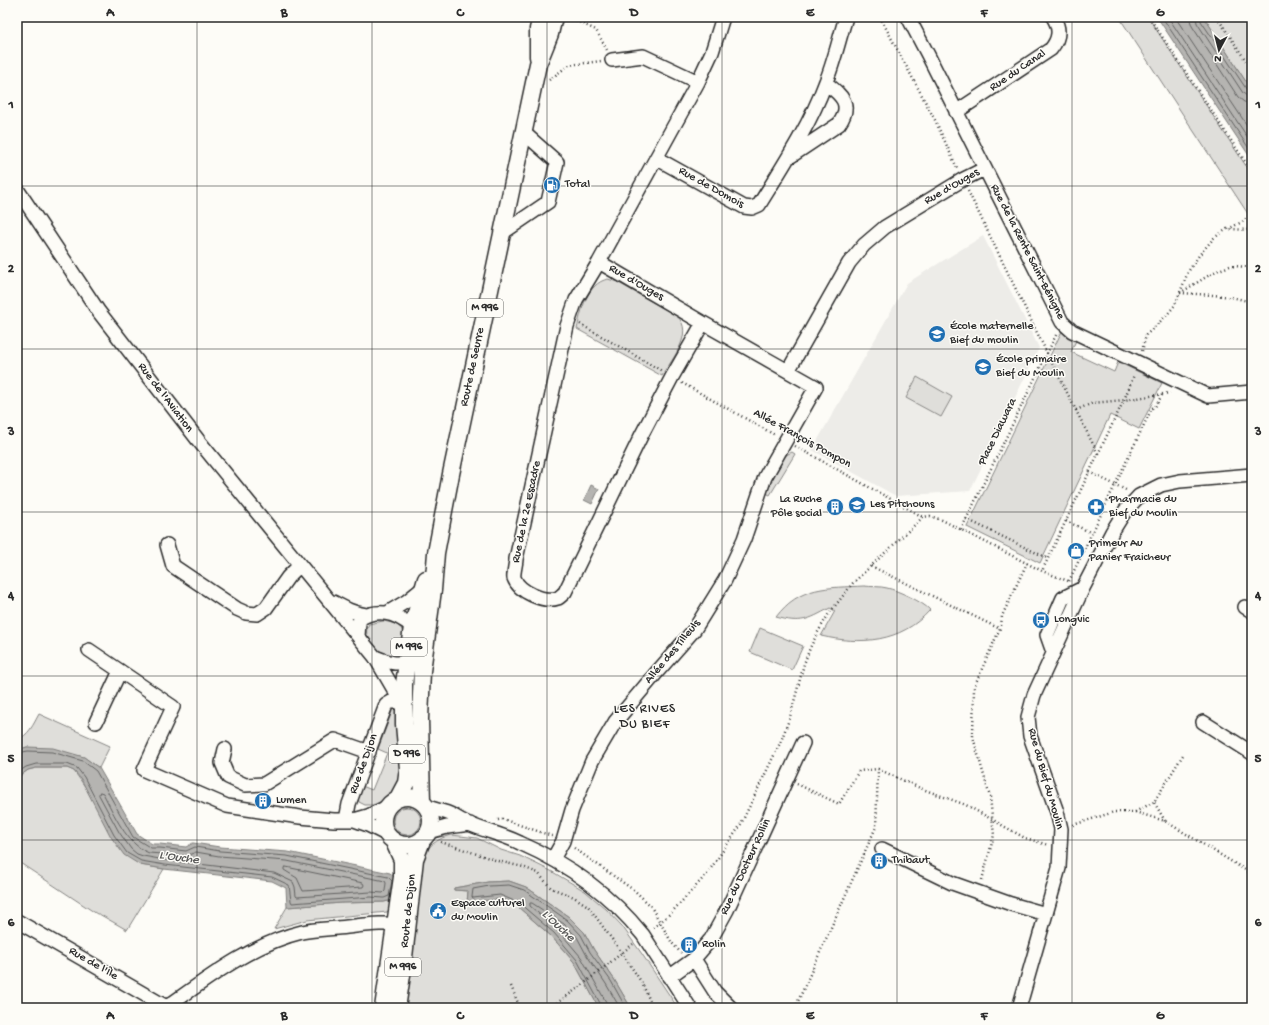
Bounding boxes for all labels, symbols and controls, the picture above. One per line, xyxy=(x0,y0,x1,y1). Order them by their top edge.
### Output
text: A xyxy=(105,6,115,21)
text: B xyxy=(280,6,289,21)
text: C xyxy=(455,6,465,21)
text: D xyxy=(629,6,639,21)
text: E xyxy=(806,6,815,21)
text: F xyxy=(980,6,989,21)
text: G xyxy=(1156,6,1165,21)
north arrow xyxy=(1199,30,1239,70)
street label: Rue du Canal xyxy=(987,47,1049,95)
text: N xyxy=(1214,52,1222,64)
text: 1 xyxy=(7,98,14,113)
text: 1 xyxy=(1254,98,1261,113)
street label: Rue de Domois xyxy=(676,164,747,212)
street label: Rue d'Ouges xyxy=(922,165,983,208)
fuel station icon: Total xyxy=(542,175,562,195)
place label: Total xyxy=(564,178,590,192)
street label: Rue de la Rente Saint-Bénigne xyxy=(987,182,1068,323)
text: 2 xyxy=(8,262,15,277)
street label: Rue d'Ouges xyxy=(606,262,667,305)
text: 2 xyxy=(1255,262,1262,277)
road number: M 996 xyxy=(467,299,503,317)
place label: École maternelle Bief du moulin xyxy=(949,320,1034,348)
school or university icon: École maternelle Bief du moulin xyxy=(927,324,947,344)
street label: Route de Seurre xyxy=(458,326,488,408)
place label: École primaire Bief du Moulin xyxy=(995,353,1067,381)
school or university icon: École primaire Bief du Moulin xyxy=(973,357,993,377)
street label: Rue de l'Aviation xyxy=(134,360,196,436)
street label: Place Diawara xyxy=(975,396,1020,469)
street label: Allée François Pompon xyxy=(751,406,854,472)
text: 3 xyxy=(7,425,15,440)
text: 3 xyxy=(1254,425,1262,440)
street label: Rue de la 2e Escadre xyxy=(509,459,545,564)
place label: La Ruche Pôle social xyxy=(770,493,823,521)
place label: Pharmacie du Bief du Moulin xyxy=(1108,493,1177,521)
school or university icon: Les Pitchouns xyxy=(847,495,867,515)
building icon: La Ruche Pôle social xyxy=(825,497,845,517)
pharmacy icon: Pharmacie du Bief du Moulin xyxy=(1086,497,1106,517)
place label: Les Pitchouns xyxy=(870,498,935,512)
place label: Primeur Au Panier Fraicheur xyxy=(1088,537,1172,565)
shop icon: Primeur Au Panier Fraicheur xyxy=(1066,541,1086,561)
text: 4 xyxy=(7,589,15,604)
text: 4 xyxy=(1254,589,1262,604)
bus stop icon: Longvic xyxy=(1031,610,1051,630)
place label: Longvic xyxy=(1054,613,1090,627)
street label: Allée des Tilleuls xyxy=(642,617,704,687)
road number: M 996 xyxy=(391,638,427,656)
district label: LES RIVES DU BIEF xyxy=(614,702,676,732)
street label: Rue du Bief du Moulin xyxy=(1024,727,1066,831)
street label: Rue de Dijon xyxy=(347,732,381,796)
road number: D 996 xyxy=(389,745,425,763)
text: 5 xyxy=(8,752,15,767)
text: 5 xyxy=(1255,752,1262,767)
building icon: Lumen xyxy=(253,791,273,811)
place label: Lumen xyxy=(276,794,307,808)
street label: Rue du Docteur Rollin xyxy=(718,816,775,917)
water label: L'Ouche xyxy=(158,848,201,868)
building icon: Thibaut xyxy=(869,851,889,871)
place label: Thibaut xyxy=(891,854,930,868)
street label: Route de Dijon xyxy=(398,873,420,949)
place label: Espace culturel du Moulin xyxy=(451,897,525,925)
public building icon: Espace culturel du Moulin xyxy=(428,901,448,921)
water label: L'Ouche xyxy=(538,907,579,946)
text: 6 xyxy=(8,916,15,931)
text: 6 xyxy=(1255,916,1262,931)
building icon: Rolin xyxy=(679,935,699,955)
place label: Rolin xyxy=(702,938,726,952)
street label: Rue de l'Île xyxy=(66,944,121,984)
road number: M 996 xyxy=(385,958,421,976)
text: A xyxy=(105,1009,115,1024)
text: B xyxy=(280,1009,289,1024)
text: C xyxy=(455,1009,465,1024)
text: D xyxy=(629,1009,639,1024)
text: E xyxy=(806,1009,815,1024)
text: F xyxy=(980,1009,989,1024)
text: G xyxy=(1156,1009,1165,1024)

